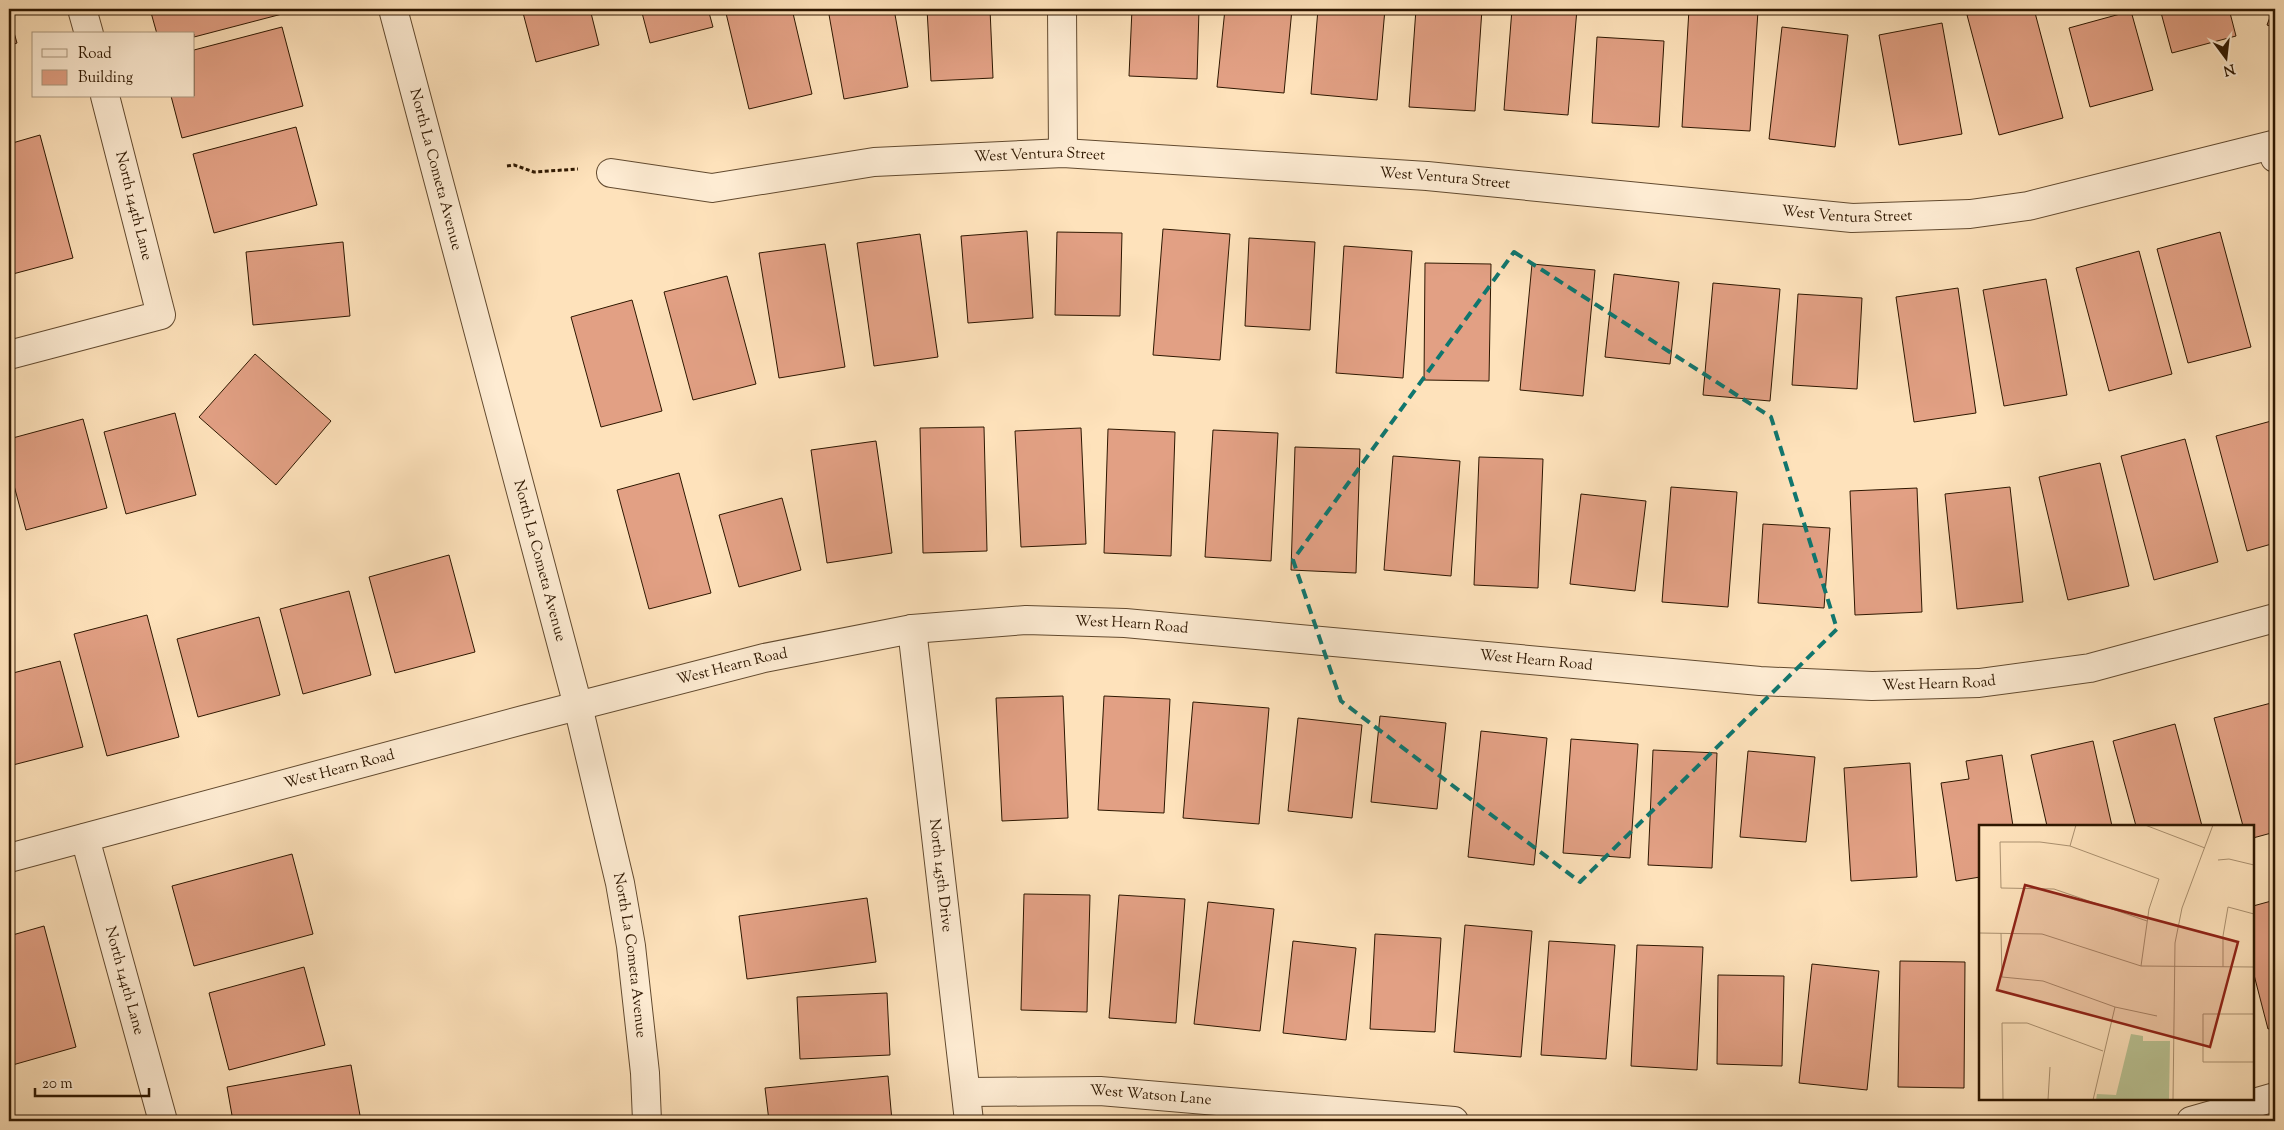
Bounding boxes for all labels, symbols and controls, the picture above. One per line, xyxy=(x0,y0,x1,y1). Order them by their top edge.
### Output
legend xyxy=(32,32,195,98)
north arrow xyxy=(2202,32,2252,82)
text: Road xyxy=(78,44,112,65)
text: N xyxy=(2221,58,2237,80)
text: Building xyxy=(78,68,133,89)
street label: North La Cometa Avenue xyxy=(404,86,467,253)
street label: West Ventura Street xyxy=(974,142,1106,168)
street label: North 144th Lane xyxy=(109,149,157,263)
street label: West Ventura Street xyxy=(1379,163,1511,195)
street label: West Ventura Street xyxy=(1781,201,1913,229)
street label: North La Cometa Avenue xyxy=(508,478,571,644)
street label: West Hearn Road xyxy=(1075,611,1190,639)
street label: West Hearn Road xyxy=(674,643,790,691)
street label: West Hearn Road xyxy=(1479,645,1594,676)
street label: West Hearn Road xyxy=(1882,670,1997,696)
street label: West Hearn Road xyxy=(282,744,397,794)
street label: North 145th Drive xyxy=(924,818,958,933)
inset map xyxy=(1979,825,2254,1100)
street label: North La Cometa Avenue xyxy=(607,871,652,1039)
street label: North 144th Lane xyxy=(99,924,149,1037)
scale bar xyxy=(35,1065,149,1097)
text: 20 m xyxy=(42,1074,73,1095)
street label: West Watson Lane xyxy=(1090,1080,1212,1111)

